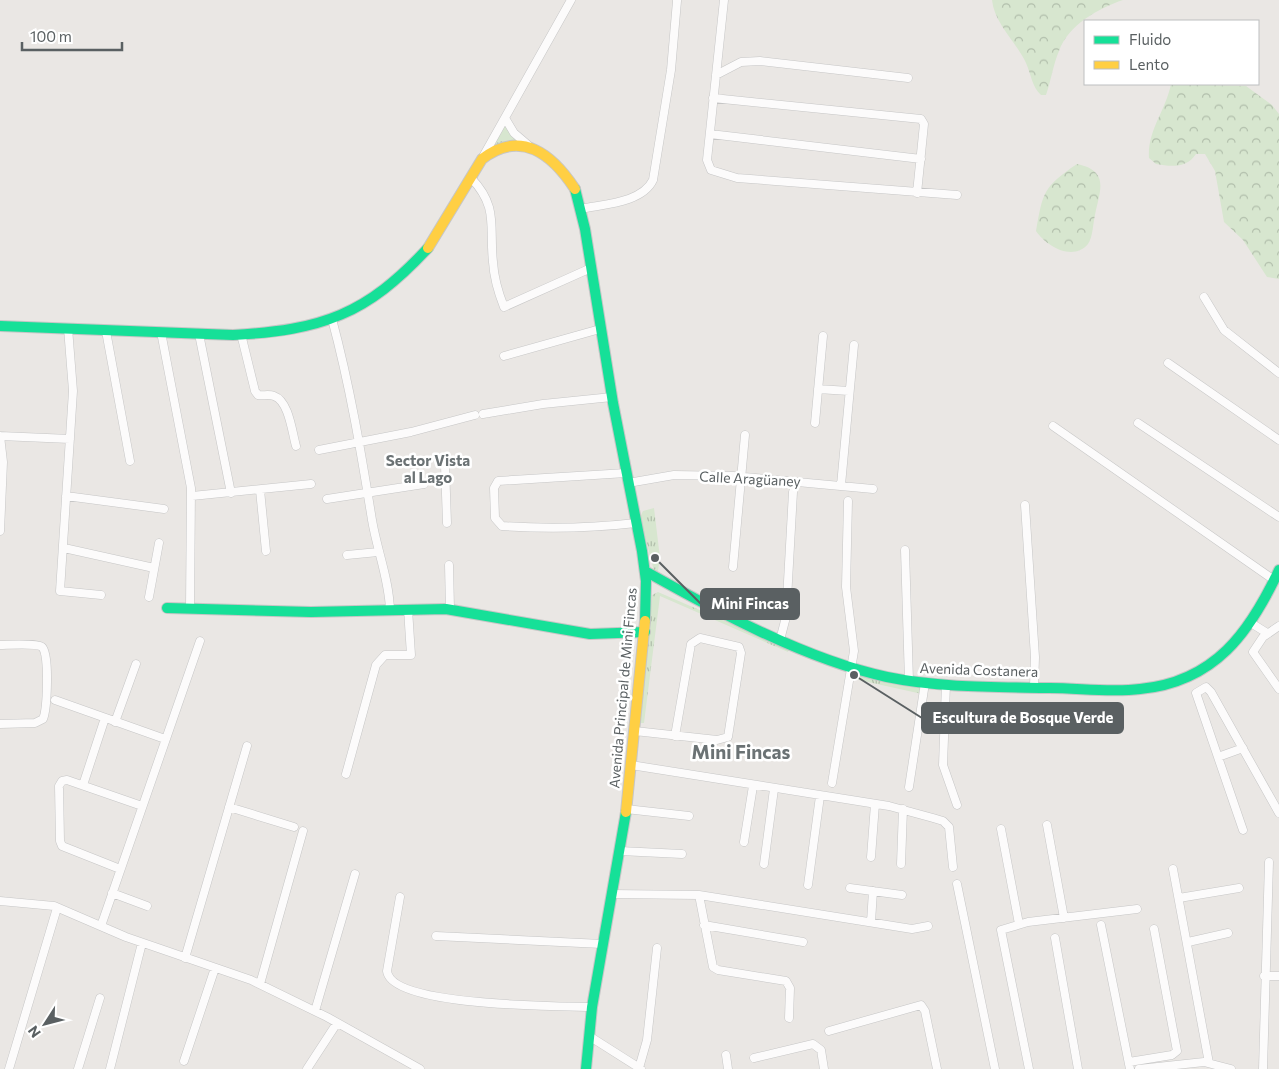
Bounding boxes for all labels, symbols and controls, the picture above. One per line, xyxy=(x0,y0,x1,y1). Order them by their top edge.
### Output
scale bar xyxy=(22,20,122,52)
legend xyxy=(1084,20,1259,85)
text: 100 m xyxy=(30,27,72,45)
text: Fluido xyxy=(1129,30,1171,48)
text: Lento xyxy=(1129,55,1169,73)
district label: Sector Vista al Lago xyxy=(386,451,470,486)
street label: Calle Aragüaney xyxy=(699,467,801,490)
street label: Avenida Principal de Mini Fincas xyxy=(605,587,640,789)
callout: Mini Fincas xyxy=(701,589,799,619)
text: Mini Fincas xyxy=(711,594,789,612)
street label: Avenida Costanera xyxy=(919,659,1039,680)
callout: Escultura de Bosque Verde xyxy=(922,703,1123,733)
text: Escultura de Bosque Verde xyxy=(932,708,1114,726)
district label: Mini Fincas xyxy=(692,740,791,763)
north arrow xyxy=(20,999,70,1049)
text: N xyxy=(24,1023,44,1041)

